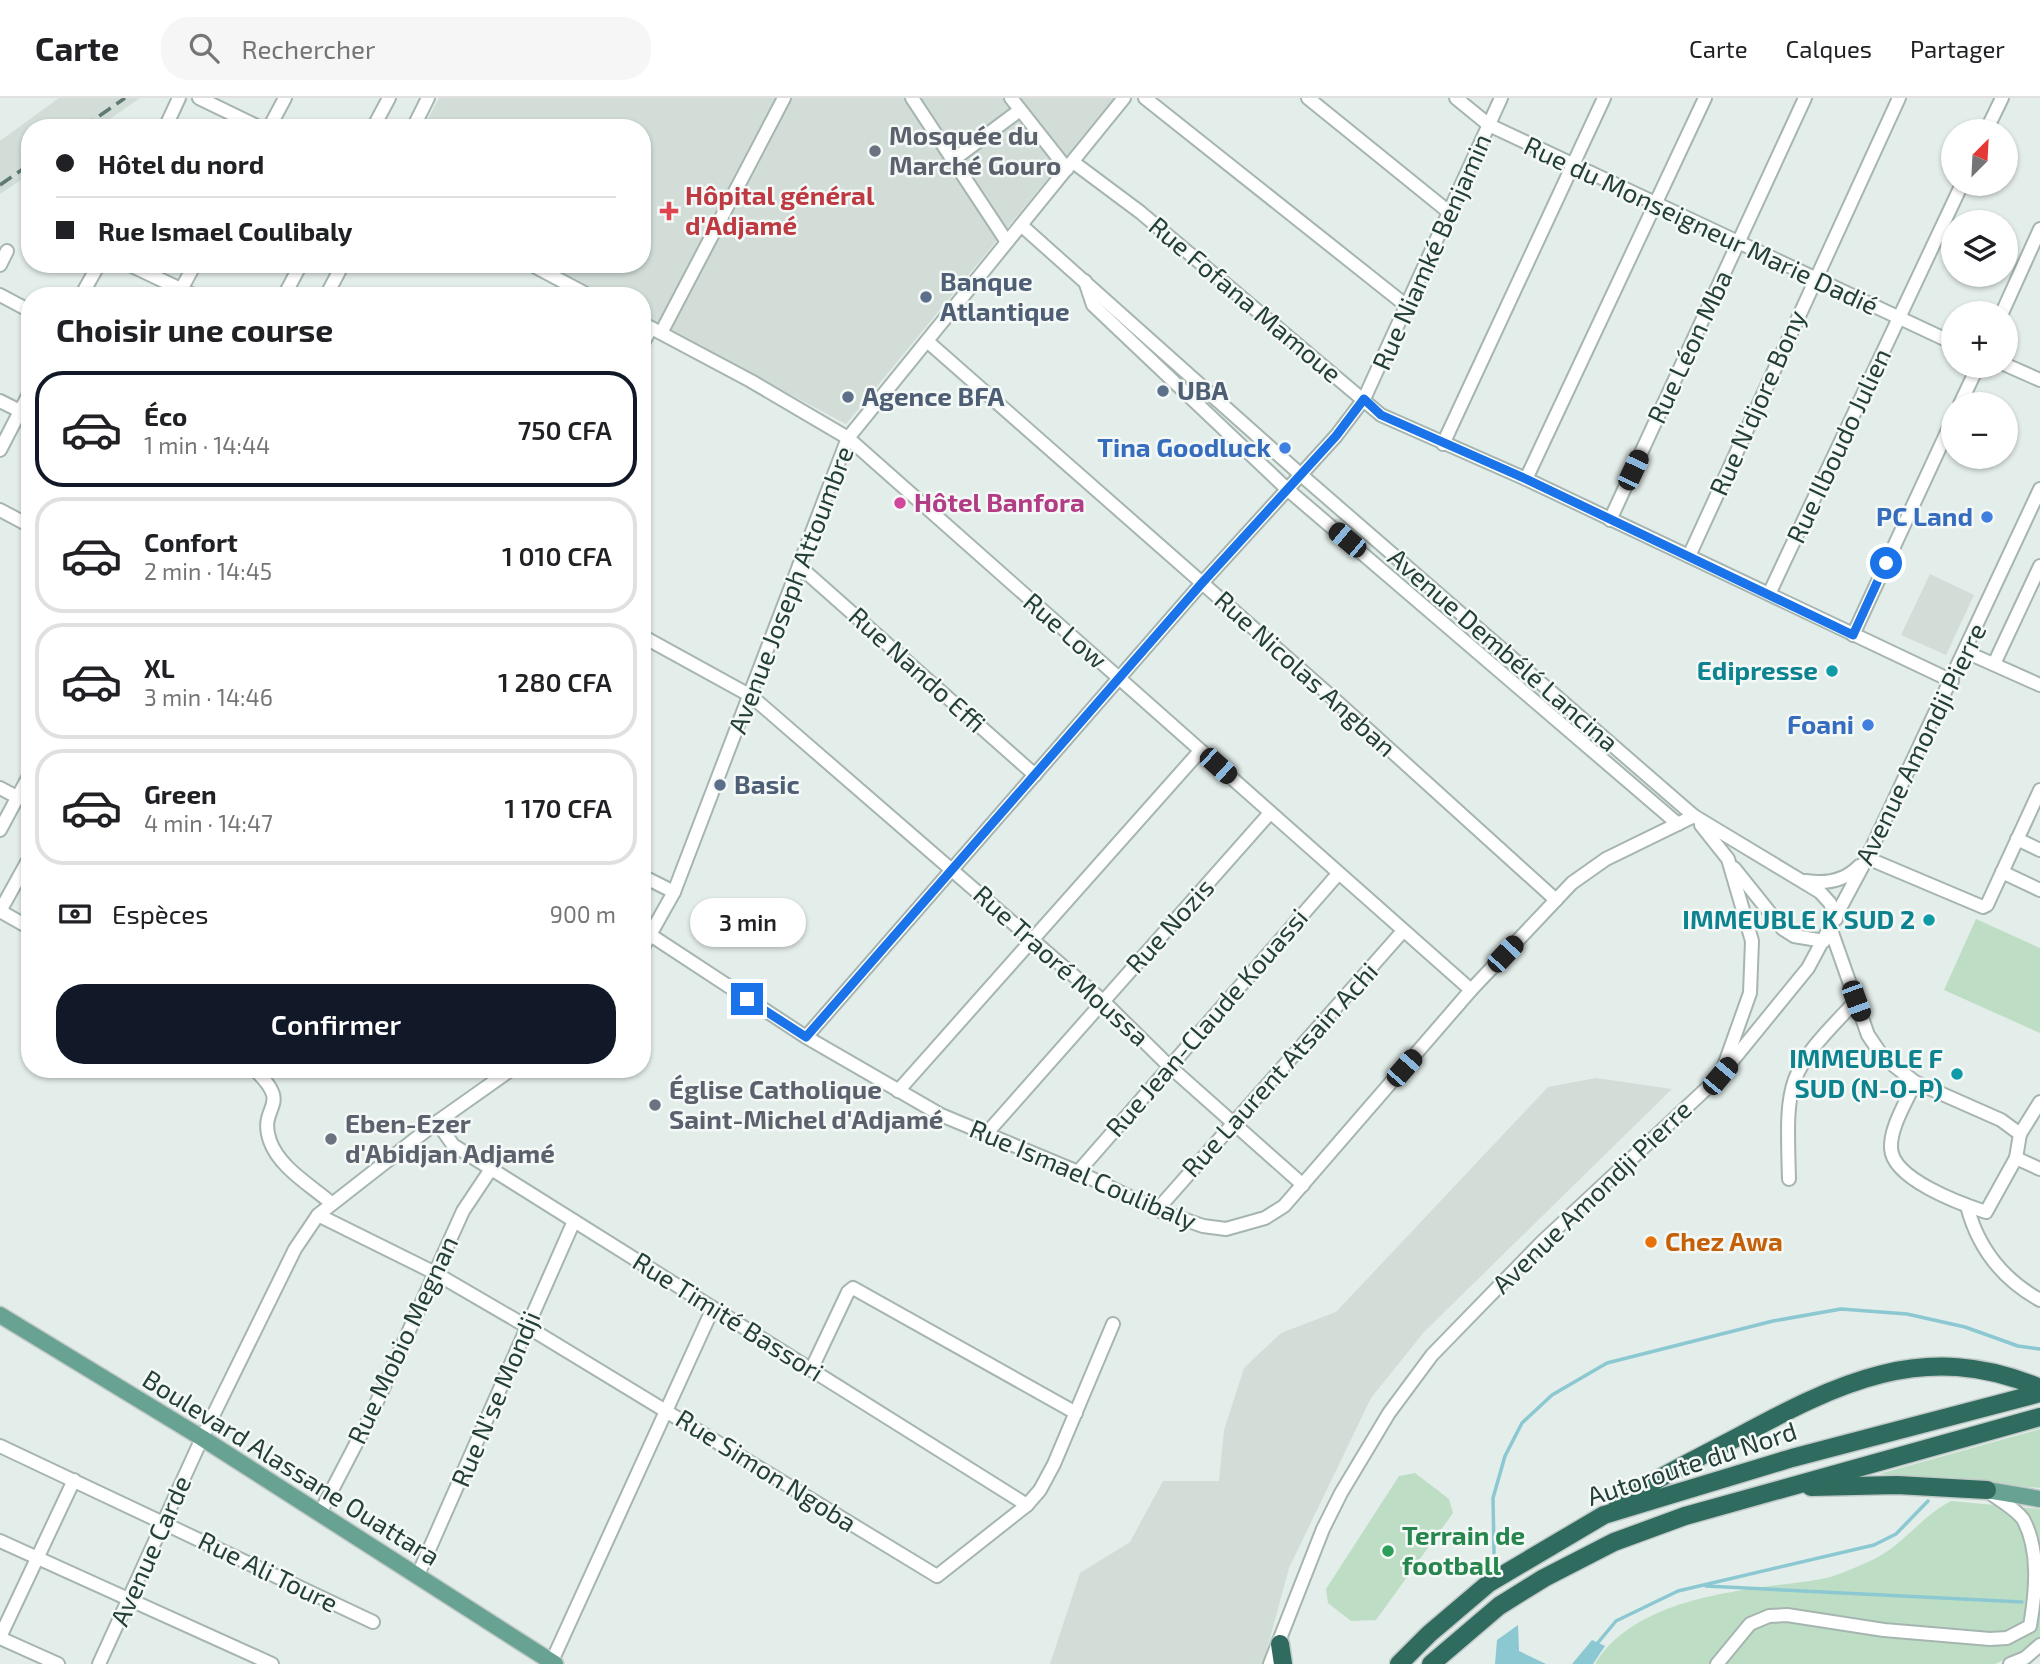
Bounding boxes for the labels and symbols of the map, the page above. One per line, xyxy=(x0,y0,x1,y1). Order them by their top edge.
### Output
place label: Mosquée du Marché Gouro xyxy=(889,119,1061,180)
north arrow xyxy=(1941,119,2018,196)
street label: Rue Niamké Benjamin xyxy=(1365,128,1497,374)
street label: Rue du Monseigneur Marie Dadié xyxy=(1520,129,1884,320)
marker: Mosquée du Marché Gouro xyxy=(867,143,883,159)
place label: Hôpital général d'Adjamé xyxy=(685,179,875,240)
marker: Hôpital général d'Adjamé xyxy=(659,201,679,221)
street label: Rue Fofana Mamoue xyxy=(1143,209,1349,388)
place label: Banque Atlantique xyxy=(940,265,1070,326)
street label: Rue Léon Mba xyxy=(1640,265,1738,428)
marker: Banque Atlantique xyxy=(918,289,934,305)
street label: Rue N'djore Bony xyxy=(1702,305,1811,500)
street label: Rue Ilboudo Julien xyxy=(1779,343,1896,548)
place label: UBA xyxy=(1177,374,1228,405)
place label: Agence BFA xyxy=(862,380,1005,411)
marker: UBA xyxy=(1155,383,1171,399)
marker: Agence BFA xyxy=(840,389,856,405)
place label: Tina Goodluck xyxy=(1097,431,1271,462)
marker: Tina Goodluck xyxy=(1277,440,1293,456)
street label: Avenue Joseph Attoumbre xyxy=(720,441,859,738)
car xyxy=(1615,447,1652,493)
place label: Hôtel Banfora xyxy=(914,486,1085,517)
marker: Hôtel Banfora xyxy=(892,495,908,511)
place label: PC Land xyxy=(1876,500,1973,531)
marker: PC Land xyxy=(1979,509,1995,525)
car xyxy=(1325,518,1370,562)
street label: Avenue Dembélé Lancina xyxy=(1383,541,1625,757)
route start xyxy=(1870,547,1902,579)
street label: Rue Nicolas Angban xyxy=(1209,583,1403,762)
street label: Rue Low xyxy=(1018,585,1114,674)
street label: Rue Nando Effi xyxy=(844,600,992,738)
street label: Avenue Amondji Pierre xyxy=(1848,617,1992,869)
place label: Edipresse xyxy=(1697,654,1818,685)
marker: Edipresse xyxy=(1824,663,1840,679)
place label: Foani xyxy=(1787,708,1854,739)
marker: Foani xyxy=(1860,717,1876,733)
car xyxy=(1196,744,1241,788)
place label: Basic xyxy=(734,768,800,799)
marker: Basic xyxy=(712,777,728,793)
street label: Rue Nozis xyxy=(1118,871,1219,979)
street label: Rue Traoré Moussa xyxy=(968,878,1156,1052)
callout: 3 min xyxy=(689,898,805,946)
street label: Rue Jean-Claude Kouassi xyxy=(1098,902,1313,1142)
place label: IMMEUBLE K SUD 2 xyxy=(1682,903,1915,934)
marker: IMMEUBLE K SUD 2 xyxy=(1921,912,1937,928)
car xyxy=(1483,931,1528,977)
street label: Rue Laurent Atsain Achi xyxy=(1174,955,1383,1183)
car xyxy=(1839,978,1874,1024)
route end xyxy=(731,983,763,1015)
place label: IMMEUBLE F SUD (N-O-P) xyxy=(1789,1042,1943,1103)
car xyxy=(1383,1045,1426,1091)
car xyxy=(1699,1053,1742,1099)
marker: IMMEUBLE F SUD (N-O-P) xyxy=(1949,1066,1965,1082)
place label: Église Catholique Saint-Michel d'Adjamé xyxy=(669,1073,943,1134)
street label: Avenue Amondji Pierre xyxy=(1485,1093,1697,1299)
marker: Église Catholique Saint-Michel d'Adjamé xyxy=(647,1097,663,1113)
place label: Eben-Ezer d'Abidjan Adjamé xyxy=(345,1107,555,1168)
street label: Rue Ismael Coulibaly xyxy=(966,1112,1202,1235)
marker: Eben-Ezer d'Abidjan Adjamé xyxy=(323,1131,339,1147)
place label: Chez Awa xyxy=(1665,1225,1783,1256)
street label: Rue Mobio Megnan xyxy=(340,1230,463,1448)
marker: Chez Awa xyxy=(1643,1234,1659,1250)
street label: Rue Timité Bassori xyxy=(628,1245,830,1387)
street label: Rue N'se Mondji xyxy=(444,1306,546,1491)
street label: Boulevard Alassane Ouattara xyxy=(138,1362,446,1571)
street label: Rue Simon Ngoba xyxy=(671,1402,863,1538)
street label: Autoroute du Nord xyxy=(1583,1414,1800,1511)
street label: Avenue Carde xyxy=(103,1471,197,1630)
place label: Terrain de football xyxy=(1402,1519,1525,1580)
street label: Rue Ali Toure xyxy=(194,1524,343,1618)
marker: Terrain de football xyxy=(1380,1543,1396,1559)

